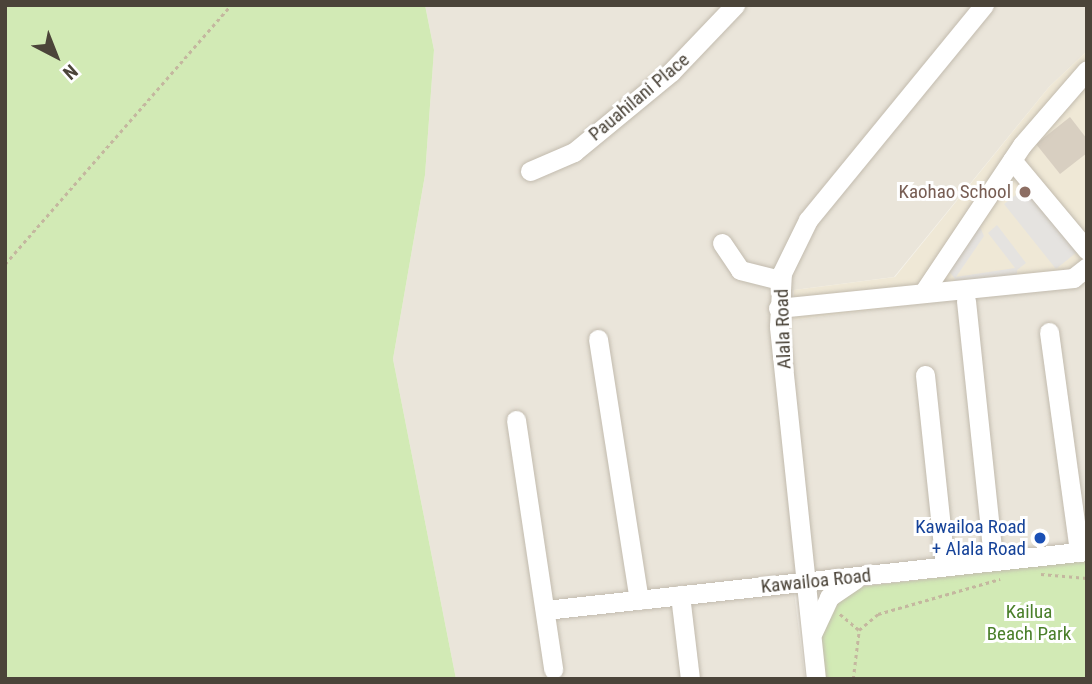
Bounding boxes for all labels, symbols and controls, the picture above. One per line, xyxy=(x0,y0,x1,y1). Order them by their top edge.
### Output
north arrow xyxy=(21,21,91,91)
street label: Pauahilani Place xyxy=(584,48,694,146)
text: N xyxy=(58,60,82,84)
place label: Kaohao School xyxy=(899,181,1011,203)
marker: Kaohao School xyxy=(1017,184,1033,200)
street label: Alala Road xyxy=(770,288,796,370)
place label: Kawailoa Road + Alala Road xyxy=(915,516,1026,560)
marker: Kawailoa Road + Alala Road xyxy=(1032,530,1048,546)
street label: Kawailoa Road xyxy=(760,564,872,598)
park label: Kailua Beach Park xyxy=(987,601,1071,645)

